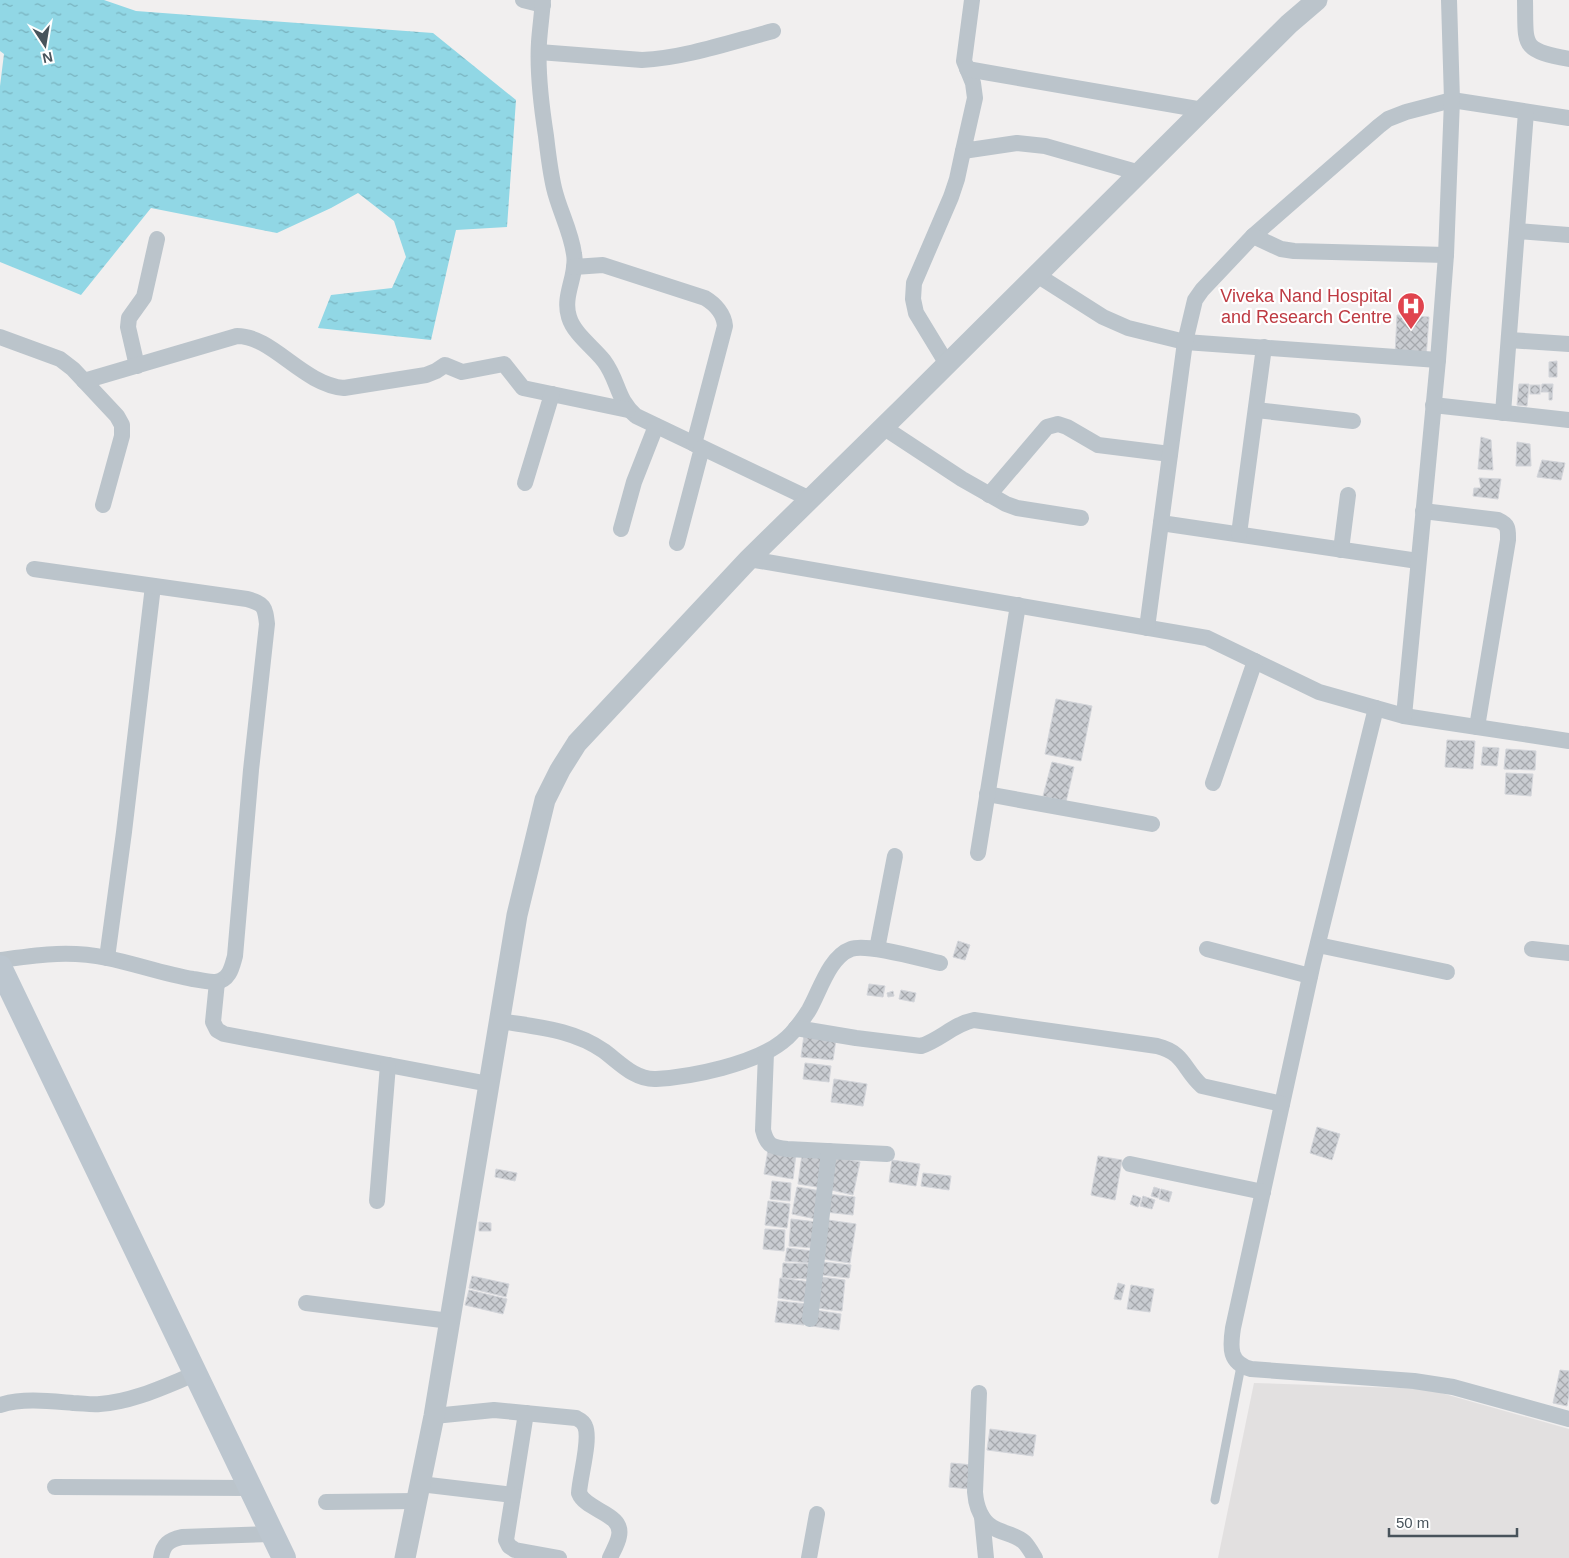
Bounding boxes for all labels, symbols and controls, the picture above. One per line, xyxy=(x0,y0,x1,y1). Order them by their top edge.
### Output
north arrow xyxy=(20,20,70,70)
text: N xyxy=(41,49,54,67)
place label: Viveka Nand Hospital and Research Centre xyxy=(1220,286,1392,327)
hospital icon: Viveka Nand Hospital and Research Centre xyxy=(1396,291,1426,330)
scale bar xyxy=(1389,1506,1516,1538)
text: 50 m xyxy=(1396,1514,1429,1531)

